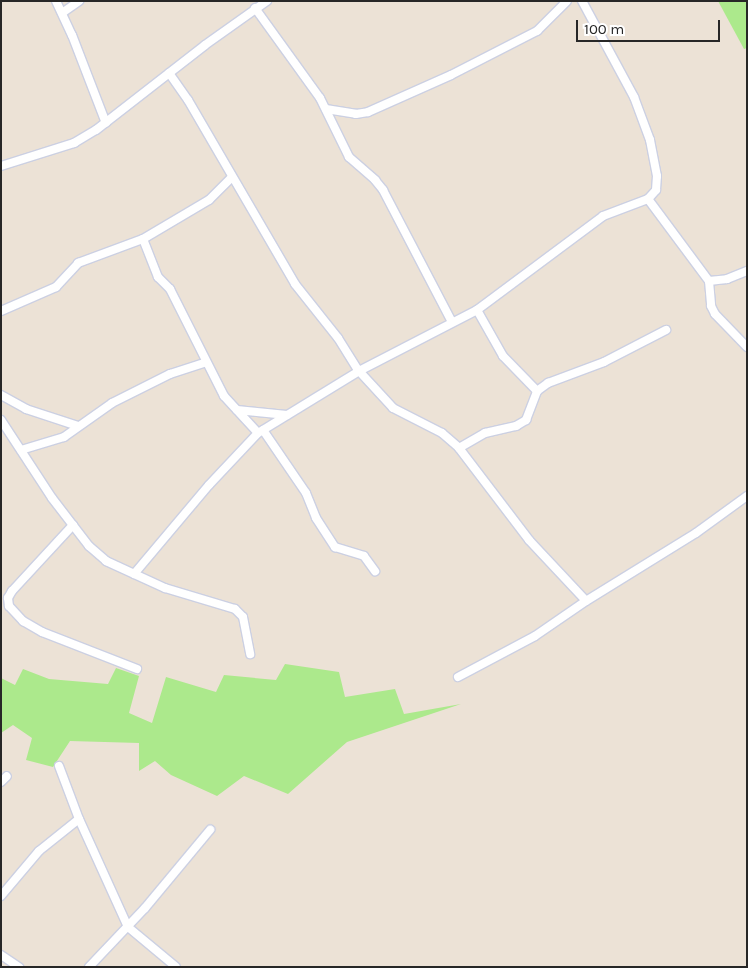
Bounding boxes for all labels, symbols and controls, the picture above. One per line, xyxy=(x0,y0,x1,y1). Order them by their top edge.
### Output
scale bar xyxy=(578,10,722,42)
text: 100 m xyxy=(584,20,624,38)

